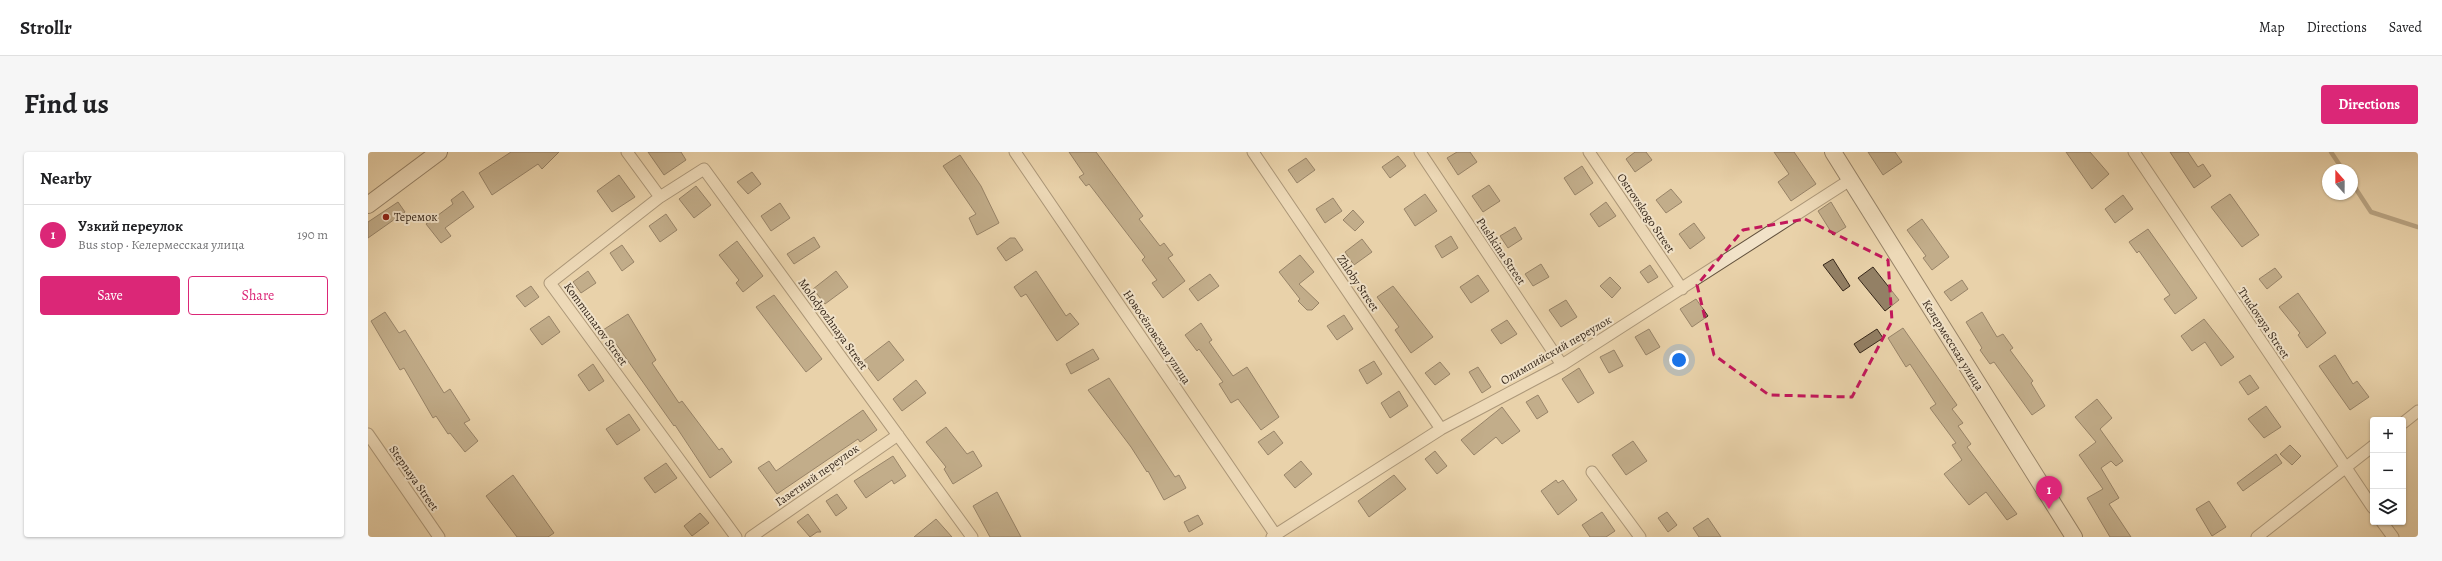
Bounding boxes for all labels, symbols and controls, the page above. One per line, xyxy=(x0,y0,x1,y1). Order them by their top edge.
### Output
text: Strollr xyxy=(20,15,72,41)
text: Map xyxy=(2259,18,2285,37)
text: Directions xyxy=(2307,18,2367,37)
text: Saved xyxy=(2389,18,2422,37)
text: Find us xyxy=(24,85,109,123)
button: Directions xyxy=(2321,85,2418,124)
north arrow xyxy=(2322,164,2358,200)
text: Nearby xyxy=(40,167,91,190)
street label: Ostrovskogo Street xyxy=(1613,170,1679,256)
place label: Теремок xyxy=(394,209,437,225)
marker: Теремок xyxy=(381,212,391,222)
street label: Pushkina Street xyxy=(1473,214,1529,288)
text: Узкий переулок xyxy=(78,216,183,236)
text: 1 xyxy=(51,226,55,243)
text: 190 m xyxy=(297,226,328,243)
text: Bus stop · Келермесская улица xyxy=(78,236,244,253)
street label: Zhloby Street xyxy=(1333,251,1383,315)
street label: Molodyozhnaya Street xyxy=(795,275,871,373)
button: Save xyxy=(40,276,180,315)
button: Share xyxy=(188,276,328,315)
street label: Kommunarov Street xyxy=(560,279,632,369)
street label: Trudovaya Street xyxy=(2234,284,2294,362)
street label: Новосёловская улица xyxy=(1119,287,1195,388)
street label: Келермесская улица xyxy=(1919,296,1988,394)
street label: Олимпийский переулок xyxy=(1498,312,1614,388)
your location xyxy=(1669,350,1689,370)
map controls xyxy=(2370,417,2406,525)
button: + xyxy=(2370,417,2406,453)
street label: Газетный переулок xyxy=(772,440,862,510)
street label: Stepnaya Street xyxy=(385,442,443,514)
button: − xyxy=(2370,453,2406,489)
pin: 1 xyxy=(2036,476,2062,509)
button: layers xyxy=(2370,489,2406,525)

